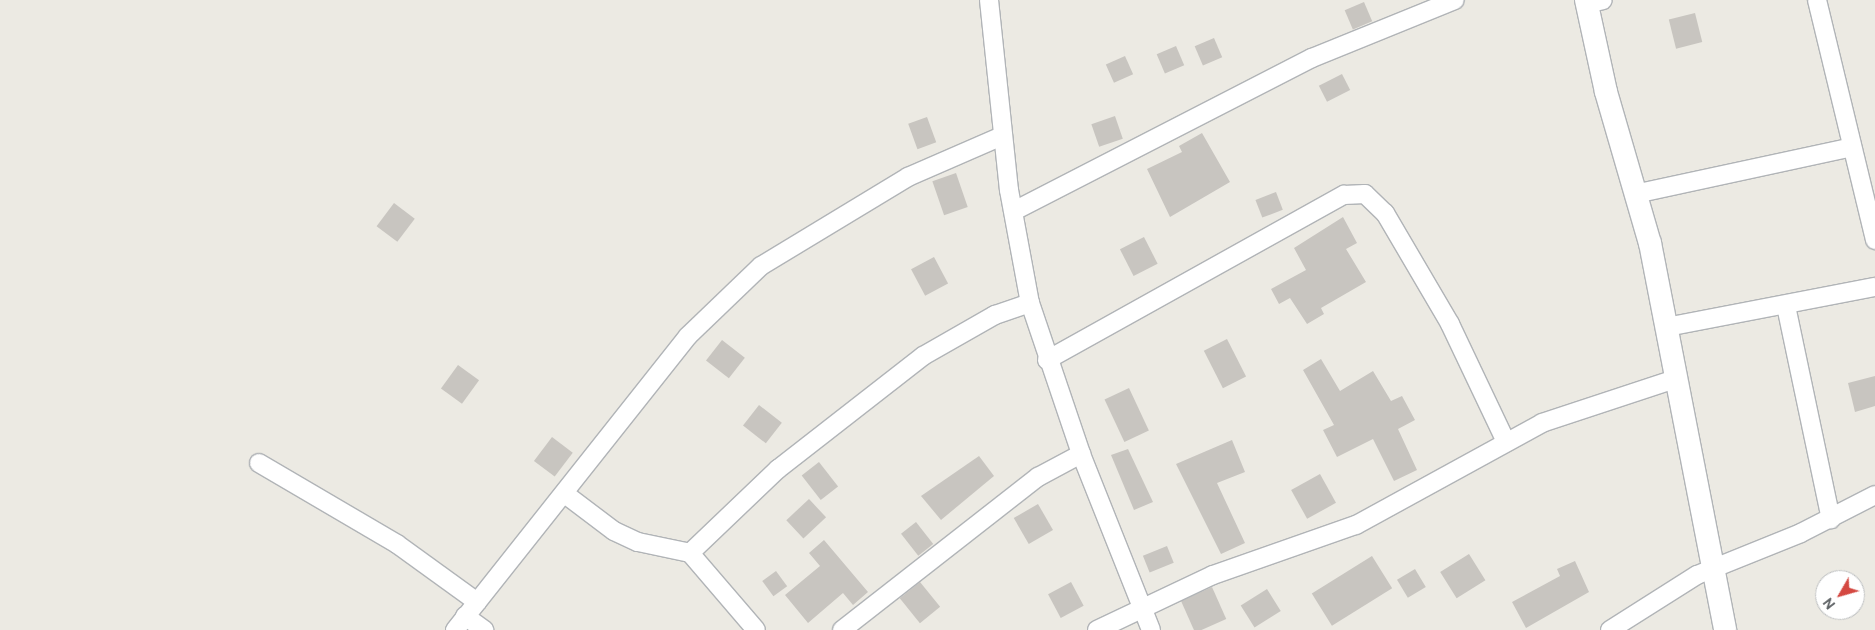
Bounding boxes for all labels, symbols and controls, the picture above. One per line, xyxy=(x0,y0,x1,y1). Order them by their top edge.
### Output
north arrow xyxy=(1815,570,1865,620)
text: N xyxy=(1819,594,1839,613)

